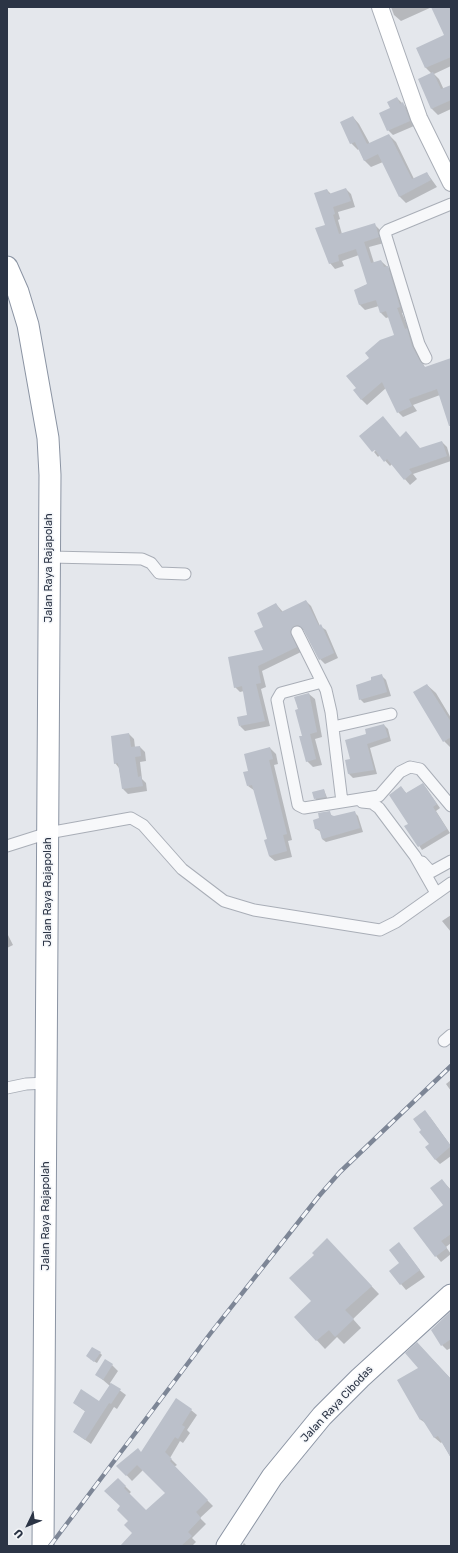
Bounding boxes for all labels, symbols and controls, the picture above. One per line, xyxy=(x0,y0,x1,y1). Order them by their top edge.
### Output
street label: Jalan Raya Rajapolah xyxy=(42,513,56,623)
street label: Jalan Raya Rajapolah xyxy=(41,837,55,947)
street label: Jalan Raya Rajapolah xyxy=(39,1161,53,1271)
street label: Jalan Raya Cibodas xyxy=(298,1363,376,1445)
north arrow xyxy=(8,1505,48,1545)
text: U xyxy=(11,1526,26,1541)

